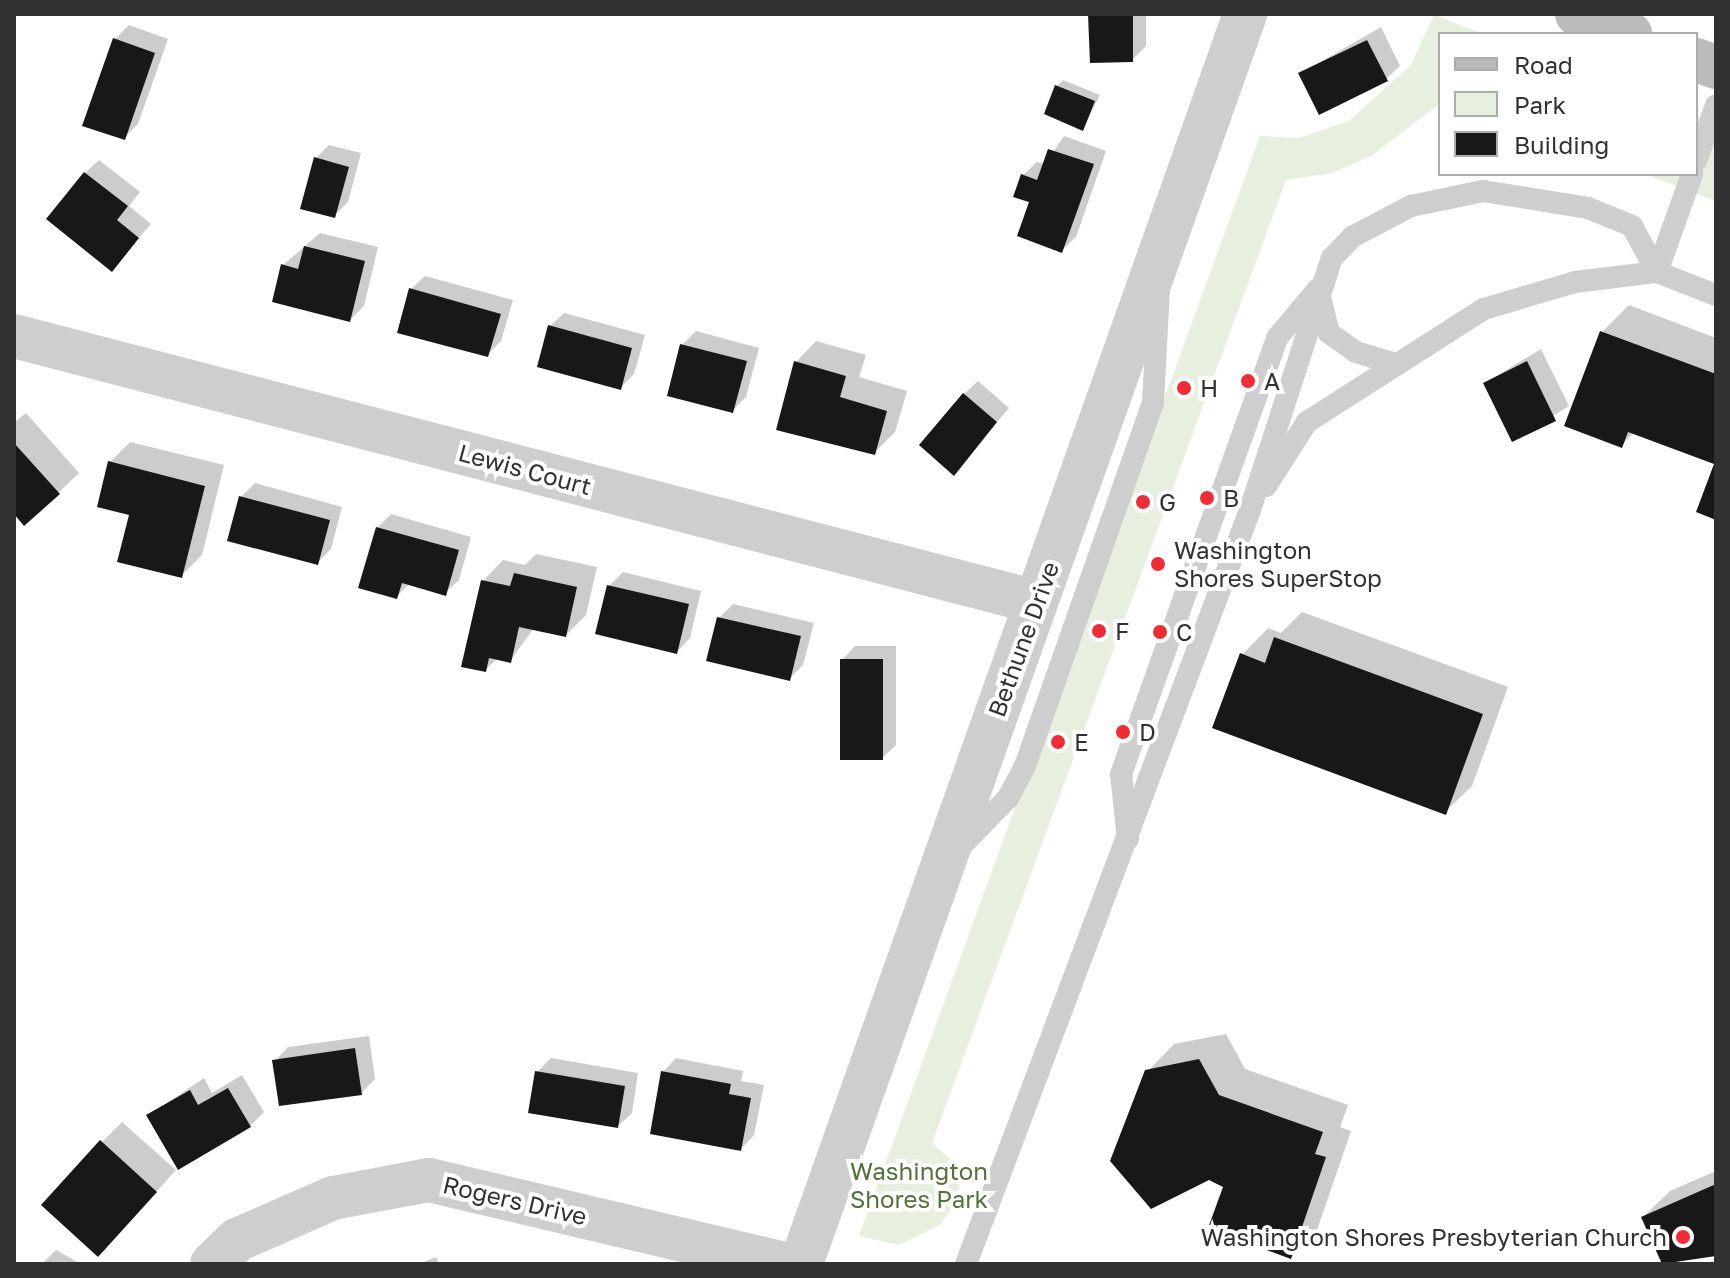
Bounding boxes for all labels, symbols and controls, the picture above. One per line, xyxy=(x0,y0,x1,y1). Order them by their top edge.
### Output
legend xyxy=(1438,32,1698,176)
text: Road xyxy=(1514,50,1573,79)
text: Park xyxy=(1514,90,1566,119)
text: Building xyxy=(1514,130,1609,159)
place label: A xyxy=(1264,367,1280,395)
marker: A xyxy=(1239,372,1257,390)
place label: H xyxy=(1200,374,1218,402)
marker: H xyxy=(1175,379,1193,397)
street label: Lewis Court xyxy=(455,437,595,501)
place label: B xyxy=(1223,484,1239,512)
place label: G xyxy=(1159,488,1176,516)
marker: B xyxy=(1198,489,1216,507)
marker: G xyxy=(1134,493,1152,511)
place label: Washington Shores SuperStop xyxy=(1174,536,1382,592)
marker: Washington Shores SuperStop xyxy=(1149,555,1167,573)
street label: Bethune Drive xyxy=(982,557,1064,721)
place label: F xyxy=(1115,617,1129,645)
place label: C xyxy=(1176,618,1192,646)
marker: F xyxy=(1090,622,1108,640)
marker: C xyxy=(1151,623,1169,641)
place label: D xyxy=(1139,718,1156,746)
marker: D xyxy=(1114,723,1132,741)
place label: E xyxy=(1074,728,1089,756)
marker: E xyxy=(1049,733,1067,751)
park label: Washington Shores Park xyxy=(850,1157,988,1213)
street label: Rogers Drive xyxy=(440,1169,590,1231)
place label: Washington Shores Presbyterian Church xyxy=(1201,1223,1667,1251)
marker: Washington Shores Presbyterian Church xyxy=(1674,1228,1692,1246)

